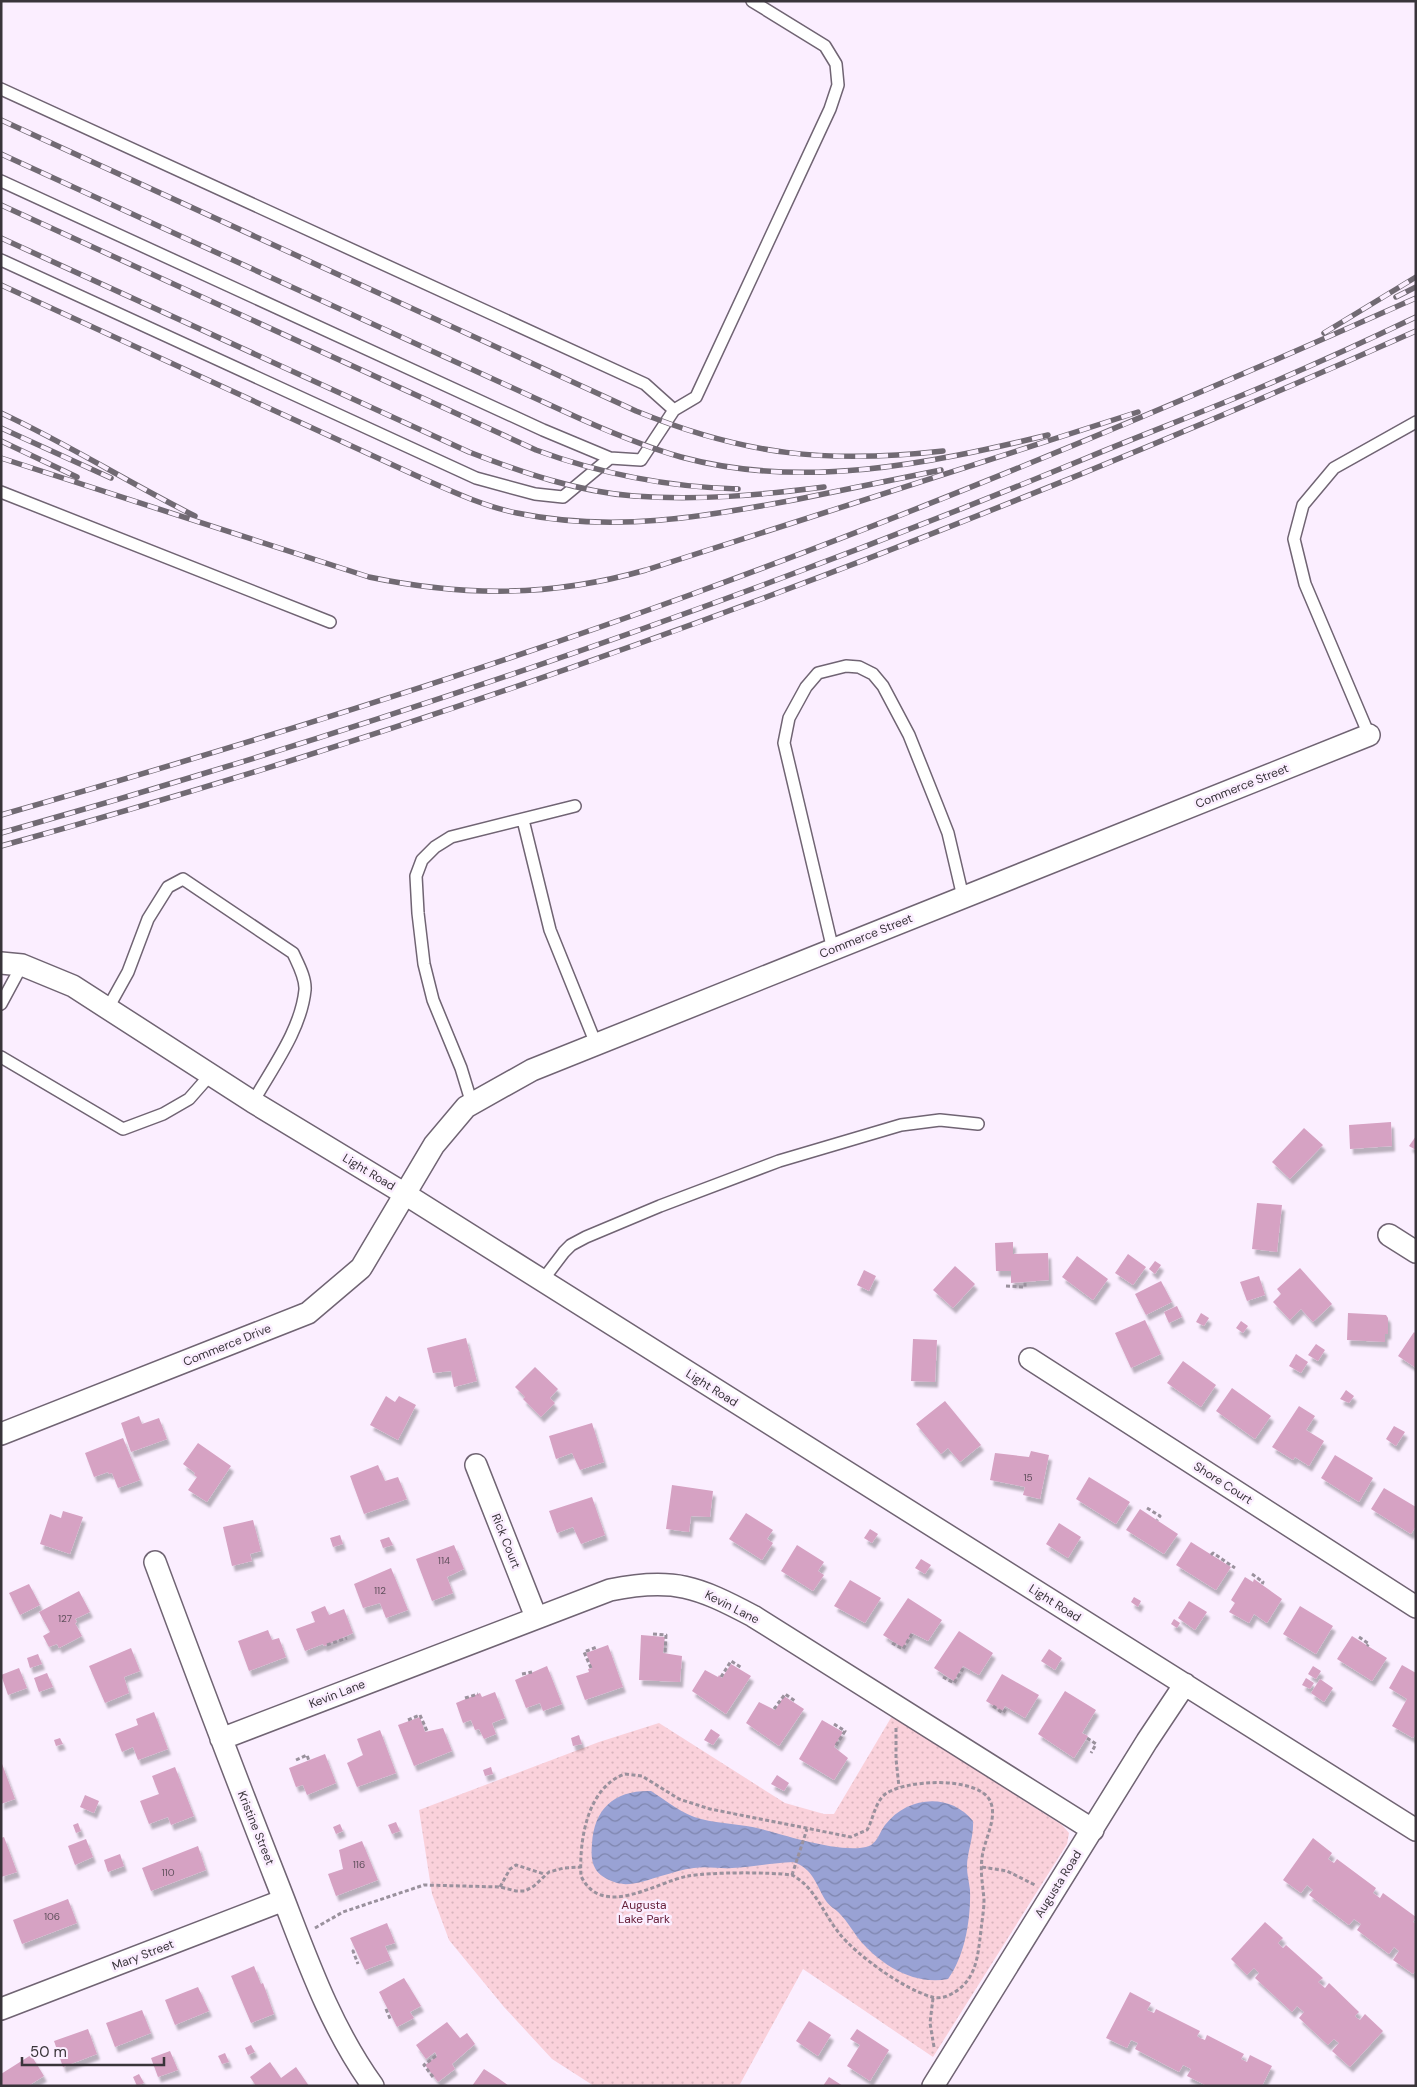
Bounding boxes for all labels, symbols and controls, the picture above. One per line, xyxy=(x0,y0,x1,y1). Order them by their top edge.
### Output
street label: Commerce Street xyxy=(1193,760,1291,812)
street label: Commerce Street xyxy=(817,910,915,962)
street label: Light Road xyxy=(340,1150,398,1194)
street label: Commerce Drive xyxy=(181,1320,273,1370)
street label: Light Road xyxy=(683,1366,741,1410)
street label: Shore Court xyxy=(1191,1458,1256,1508)
house number: 15 xyxy=(1023,1471,1033,1484)
street label: Rick Court xyxy=(488,1511,524,1571)
house number: 114 xyxy=(438,1554,450,1567)
street label: Light Road xyxy=(1026,1581,1084,1625)
house number: 112 xyxy=(374,1584,386,1597)
street label: Kevin Lane xyxy=(702,1586,762,1628)
house number: 127 xyxy=(58,1612,72,1625)
street label: Kevin Lane xyxy=(307,1676,368,1712)
street label: Kristine Street xyxy=(234,1789,278,1868)
street label: Augusta Road xyxy=(1031,1847,1085,1921)
house number: 116 xyxy=(353,1858,365,1871)
house number: 110 xyxy=(161,1866,175,1879)
park label: Augusta Lake Park xyxy=(618,1897,670,1927)
house number: 106 xyxy=(44,1910,60,1923)
street label: Mary Street xyxy=(110,1936,176,1974)
scale bar xyxy=(22,2034,165,2066)
text: 50 m xyxy=(30,2042,67,2062)

